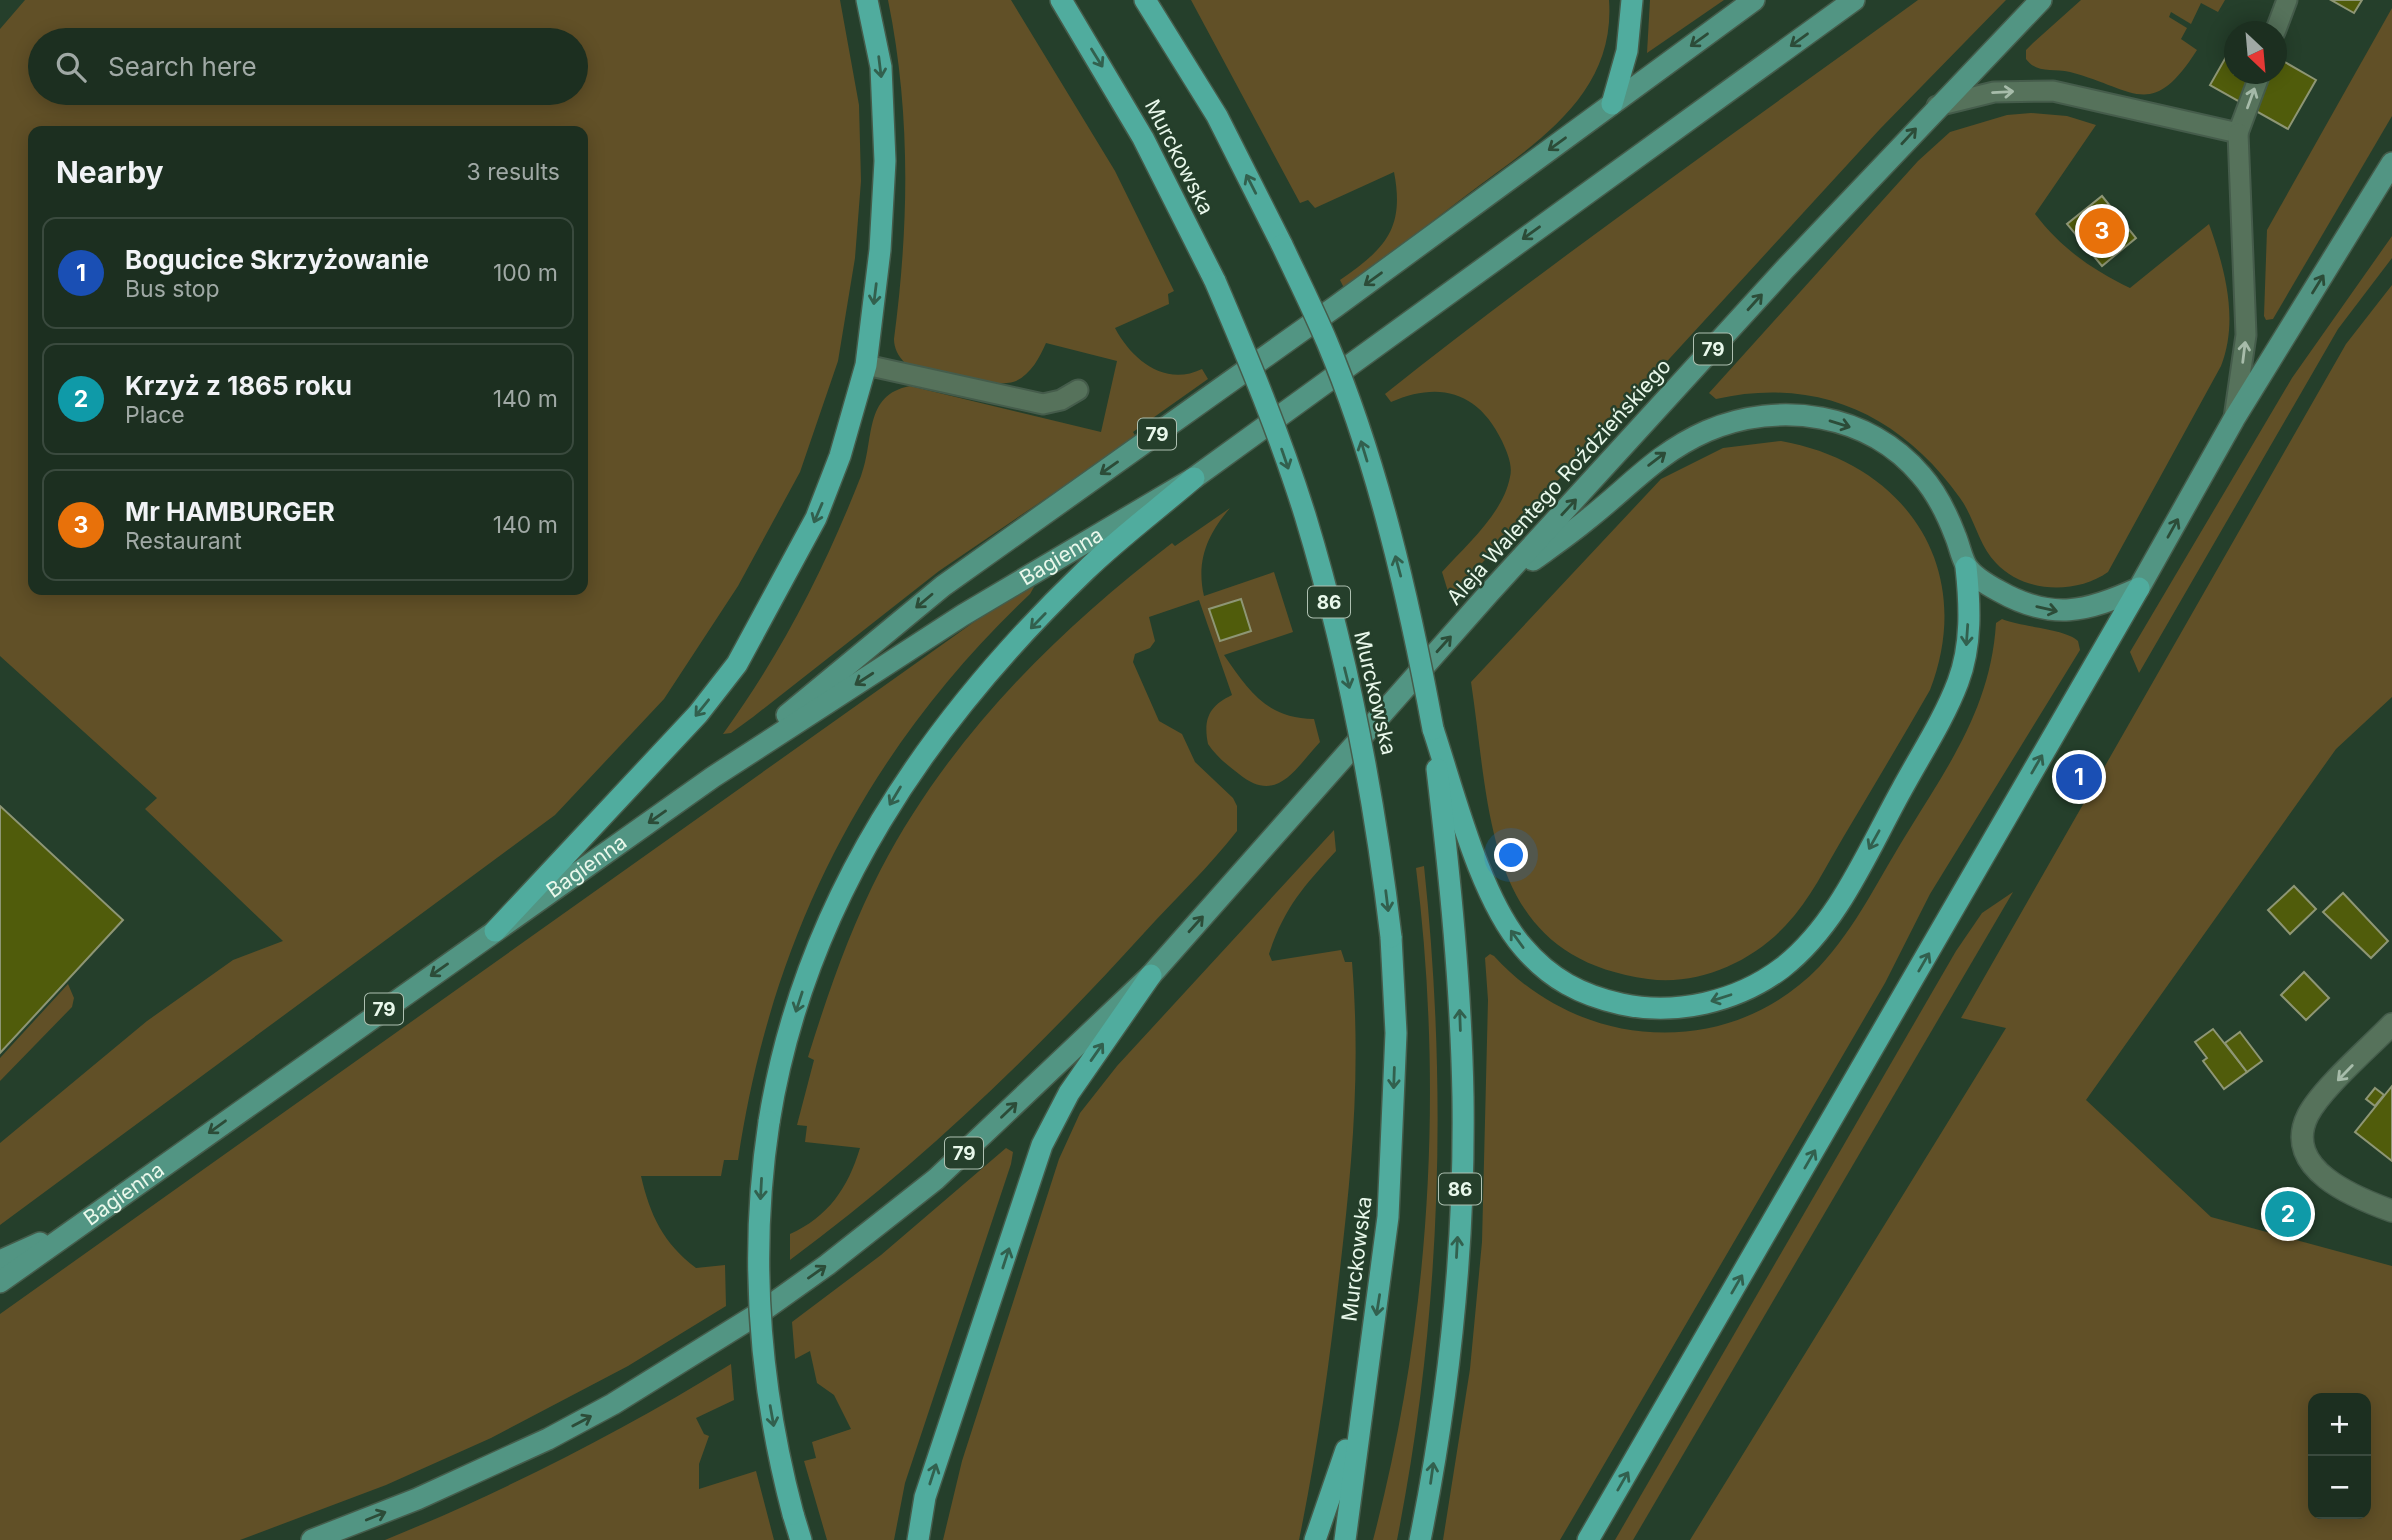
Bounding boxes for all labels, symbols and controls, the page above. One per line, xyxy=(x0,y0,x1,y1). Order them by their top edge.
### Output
north arrow xyxy=(2224,21,2287,84)
search box xyxy=(28,28,588,105)
one-way arrow xyxy=(1690,33,1709,47)
one-way arrow xyxy=(1790,33,1809,47)
one-way arrow xyxy=(1091,47,1105,67)
icon: search xyxy=(52,48,90,86)
text: Search here xyxy=(108,51,257,82)
one-way arrow xyxy=(873,55,886,78)
one-way arrow xyxy=(1991,85,2014,98)
one-way arrow xyxy=(2245,88,2258,110)
street label: Murckowska xyxy=(1140,95,1219,218)
one-way arrow xyxy=(1901,128,1918,145)
one-way arrow xyxy=(1548,137,1567,151)
text: Nearby xyxy=(56,154,164,190)
text: 3 results xyxy=(467,158,560,186)
one-way arrow xyxy=(1244,174,1258,195)
pin: 3 xyxy=(2079,205,2125,257)
one-way arrow xyxy=(1522,226,1541,240)
text: Bogucice Skrzyżowanie xyxy=(125,244,429,275)
text: 1 xyxy=(76,259,86,287)
text: 100 m xyxy=(493,259,558,287)
one-way arrow xyxy=(1364,271,1383,286)
text: Bus stop xyxy=(125,275,220,303)
one-way arrow xyxy=(2312,275,2326,295)
one-way arrow xyxy=(868,282,881,305)
one-way arrow xyxy=(1747,293,1763,311)
road number: 79 xyxy=(1694,334,1732,364)
one-way arrow xyxy=(2238,341,2251,364)
street label: Aleja Walentego Roździeńskiego xyxy=(1441,353,1676,610)
text: Krzyż z 1865 roku xyxy=(125,370,352,401)
text: 2 xyxy=(74,385,88,413)
text: 140 m xyxy=(493,385,558,413)
text: Place xyxy=(125,401,185,429)
road number: 79 xyxy=(1138,418,1176,449)
one-way arrow xyxy=(1829,418,1851,431)
one-way arrow xyxy=(1357,440,1370,462)
one-way arrow xyxy=(1280,447,1293,469)
one-way arrow xyxy=(1647,451,1666,466)
one-way arrow xyxy=(1100,461,1119,475)
text: Mr HAMBURGER xyxy=(125,496,335,527)
one-way arrow xyxy=(1560,499,1577,516)
one-way arrow xyxy=(811,502,824,523)
text: 3 xyxy=(74,511,88,539)
text: 140 m xyxy=(493,511,558,539)
one-way arrow xyxy=(2166,519,2180,539)
street label: Bagienna xyxy=(1015,522,1107,591)
text: Restaurant xyxy=(125,527,242,555)
one-way arrow xyxy=(1391,555,1404,578)
road number: 86 xyxy=(1308,586,1350,618)
one-way arrow xyxy=(916,594,934,609)
one-way arrow xyxy=(2036,603,2058,616)
one-way arrow xyxy=(1030,612,1047,629)
one-way arrow xyxy=(1960,623,1973,645)
street label: Murckowska xyxy=(1349,629,1402,757)
one-way arrow xyxy=(1436,635,1452,653)
one-way arrow xyxy=(1341,666,1354,689)
one-way arrow xyxy=(854,673,874,687)
one-way arrow xyxy=(695,699,710,717)
pin: 1 xyxy=(2056,751,2102,803)
one-way arrow xyxy=(2030,755,2044,775)
one-way arrow xyxy=(887,786,901,806)
one-way arrow xyxy=(648,809,667,824)
street label: Bagienna xyxy=(542,829,631,903)
one-way arrow xyxy=(1866,829,1880,849)
your location xyxy=(1494,838,1528,872)
one-way arrow xyxy=(1380,890,1393,912)
one-way arrow xyxy=(1188,915,1204,933)
one-way arrow xyxy=(1510,930,1524,949)
one-way arrow xyxy=(1917,952,1931,972)
one-way arrow xyxy=(430,963,449,977)
one-way arrow xyxy=(791,990,804,1012)
road number: 79 xyxy=(365,993,403,1024)
one-way arrow xyxy=(1710,993,1732,1006)
one-way arrow xyxy=(1453,1008,1466,1031)
one-way arrow xyxy=(1090,1043,1105,1062)
one-way arrow xyxy=(2336,1065,2353,1082)
one-way arrow xyxy=(1388,1066,1401,1089)
one-way arrow xyxy=(1000,1101,1017,1118)
one-way arrow xyxy=(208,1120,227,1134)
road number: 79 xyxy=(945,1138,983,1168)
one-way arrow xyxy=(1803,1149,1817,1169)
street label: Bagienna xyxy=(79,1157,169,1231)
road number: 86 xyxy=(1439,1174,1481,1204)
one-way arrow xyxy=(755,1178,768,1201)
pin: 2 xyxy=(2265,1188,2311,1240)
street label: Murckowska xyxy=(1336,1195,1377,1323)
one-way arrow xyxy=(1451,1236,1464,1259)
one-way arrow xyxy=(1000,1247,1013,1269)
one-way arrow xyxy=(807,1265,826,1279)
one-way arrow xyxy=(1730,1275,1744,1295)
one-way arrow xyxy=(1371,1293,1384,1316)
map controls xyxy=(2308,1393,2371,1519)
button: + xyxy=(2308,1393,2371,1456)
one-way arrow xyxy=(766,1404,779,1427)
one-way arrow xyxy=(571,1413,592,1427)
button: − xyxy=(2308,1456,2371,1519)
one-way arrow xyxy=(1426,1462,1439,1485)
one-way arrow xyxy=(928,1463,940,1485)
one-way arrow xyxy=(1617,1471,1630,1492)
one-way arrow xyxy=(364,1509,386,1522)

